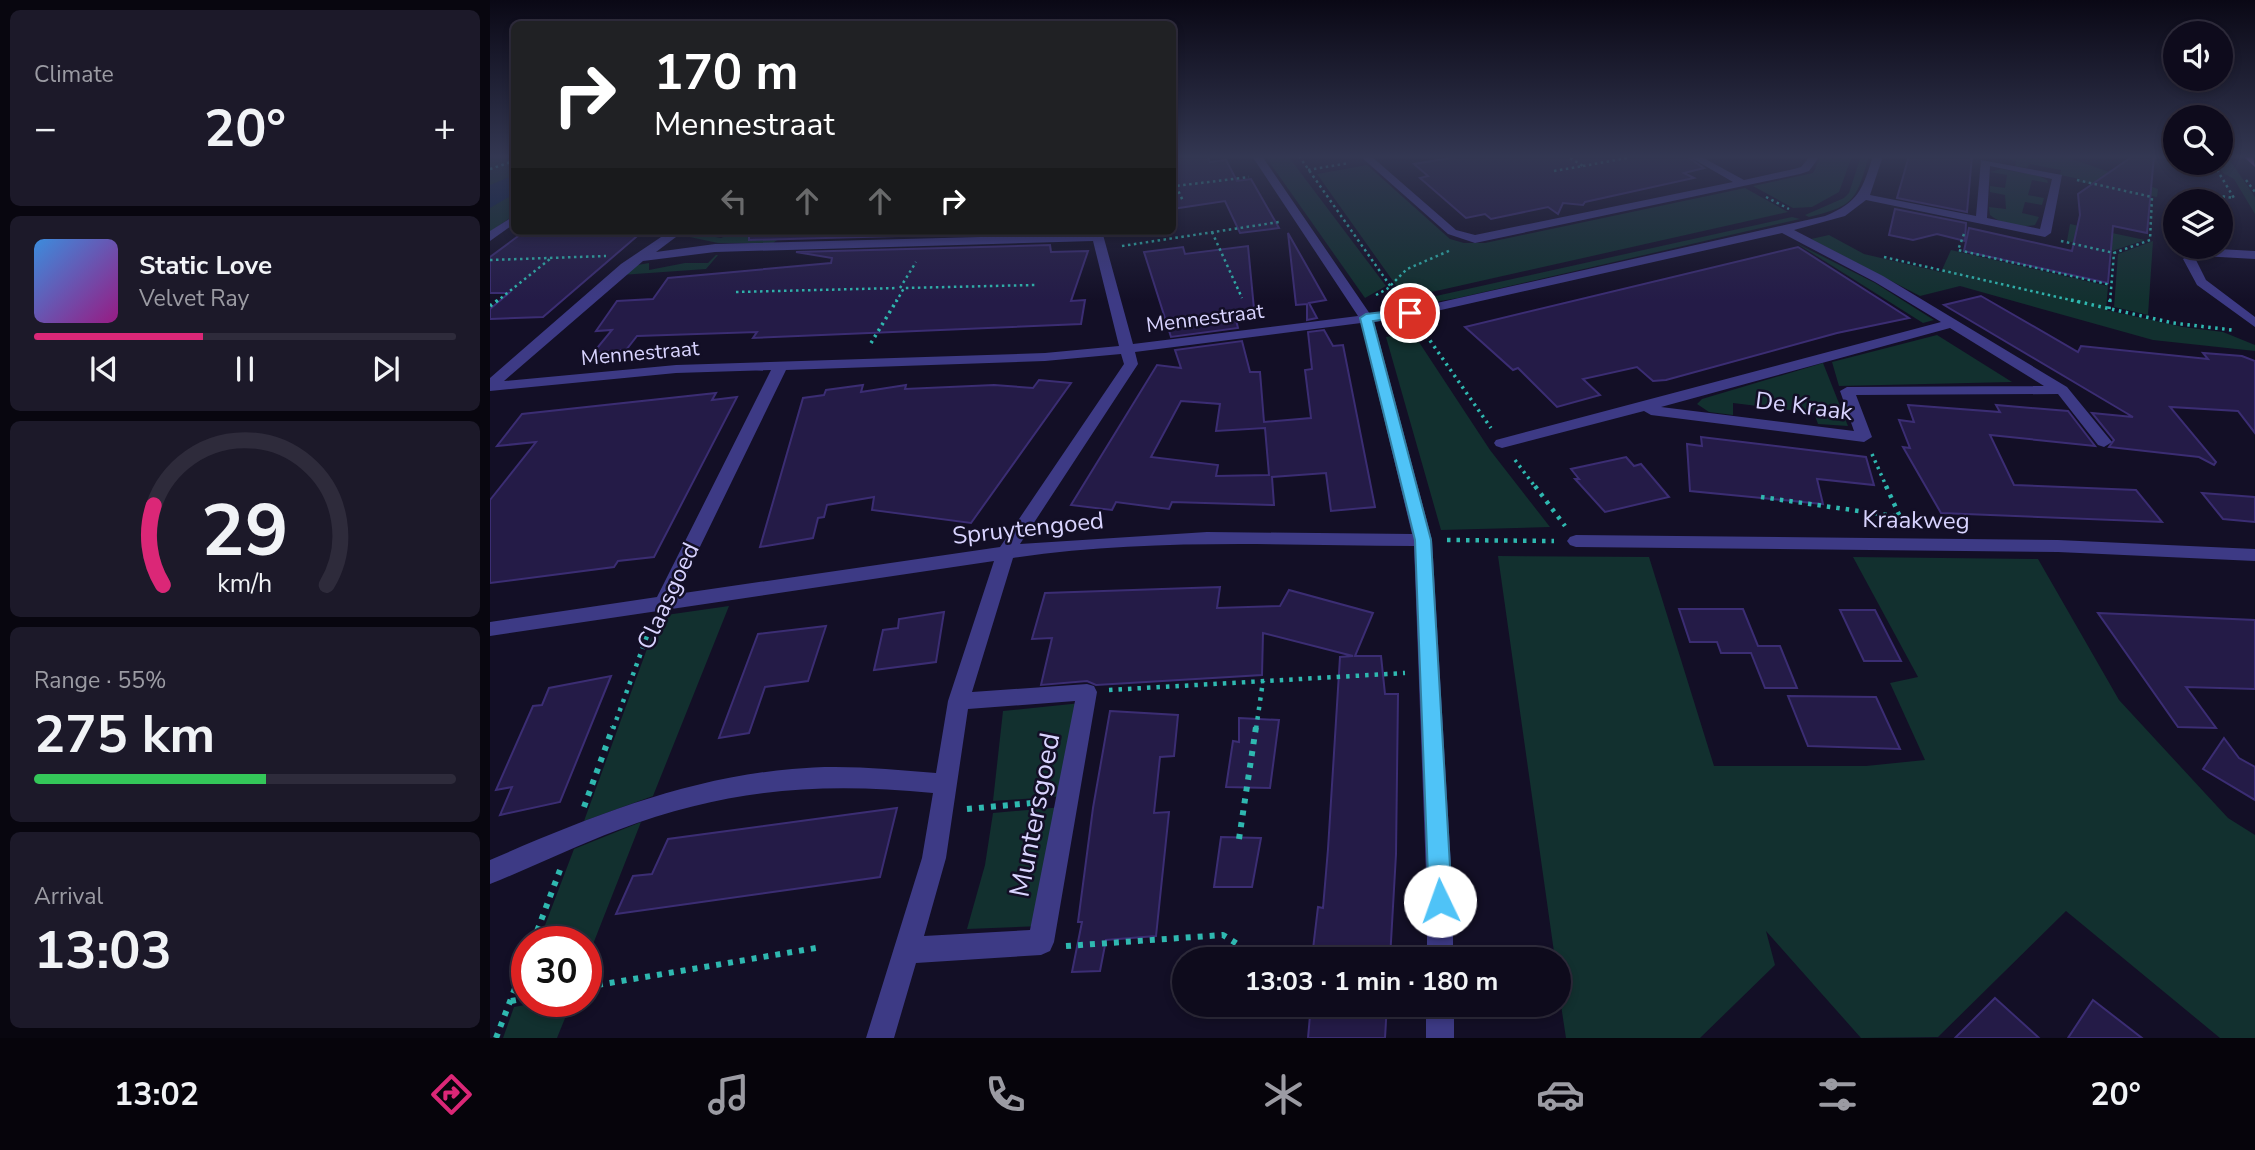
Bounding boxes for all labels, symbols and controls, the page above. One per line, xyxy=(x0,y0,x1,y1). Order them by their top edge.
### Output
map controls xyxy=(2163,21,2233,259)
button: sound xyxy=(2163,21,2233,91)
text: 170 m xyxy=(654,39,798,106)
icon: right xyxy=(539,49,630,140)
text: Climate xyxy=(34,59,114,90)
text: 20° xyxy=(204,93,286,164)
text: − xyxy=(34,103,57,154)
text: + xyxy=(433,103,456,154)
text: Mennestraat xyxy=(654,103,835,146)
button: search xyxy=(2163,105,2233,175)
icon: left xyxy=(715,182,753,220)
icon: ahead xyxy=(788,182,826,220)
icon: ahead xyxy=(861,182,899,220)
icon: right xyxy=(934,182,972,220)
button: layers xyxy=(2163,189,2233,259)
text: Static Love xyxy=(139,248,272,283)
text: Velvet Ray xyxy=(139,283,249,314)
pin xyxy=(1380,283,1440,343)
icon: arrive xyxy=(1391,294,1429,332)
street label: Mennestraat xyxy=(1144,297,1266,339)
street label: Mennestraat xyxy=(580,334,701,372)
icon: previous xyxy=(85,350,123,388)
icon: pause xyxy=(226,350,264,388)
icon: next xyxy=(367,350,405,388)
street label: De Kraak xyxy=(1754,384,1855,428)
text: 29 xyxy=(201,481,289,581)
street label: Kraakweg xyxy=(1862,503,1970,537)
street label: Spruytengoed xyxy=(951,504,1105,552)
street label: Claasgoed xyxy=(629,537,707,655)
text: km/h xyxy=(217,567,273,601)
text: Range · 55% xyxy=(34,665,166,696)
text: 275 km xyxy=(34,699,215,770)
street label: Muntersgoed xyxy=(1000,730,1070,900)
position arrow xyxy=(1403,864,1477,938)
text: Arrival xyxy=(34,881,103,912)
text: 13:03 xyxy=(34,915,172,986)
speed limit sign: 30 xyxy=(511,926,602,1017)
text: 13:03 · 1 min · 180 m xyxy=(1245,964,1498,999)
icon: directions xyxy=(427,1070,476,1119)
icon: music xyxy=(704,1070,753,1119)
icon: phone xyxy=(981,1070,1030,1119)
icon: climate xyxy=(1259,1070,1308,1119)
icon: car xyxy=(1536,1070,1585,1119)
icon: filters xyxy=(1813,1070,1862,1119)
text: 13:02 xyxy=(114,1073,199,1116)
text: 20° xyxy=(2090,1073,2141,1116)

